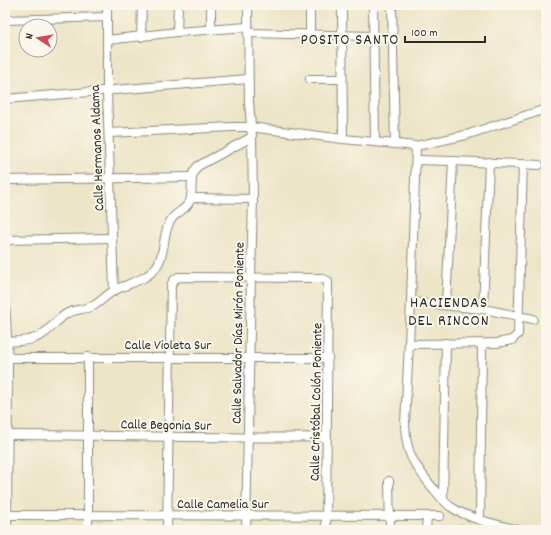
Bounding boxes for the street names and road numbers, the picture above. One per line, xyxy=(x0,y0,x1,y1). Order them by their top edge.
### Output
street label: Calle Hermanos Aldama xyxy=(86,84,110,211)
street label: Calle Salvador Días Mirón Poniente xyxy=(227,242,251,424)
street label: Calle Cristóbal Colón Poniente xyxy=(306,323,328,481)
street label: Calle Violeta Sur xyxy=(125,336,212,356)
street label: Calle Begonia Sur xyxy=(120,415,212,437)
street label: Calle Camelia Sur xyxy=(177,495,270,515)

